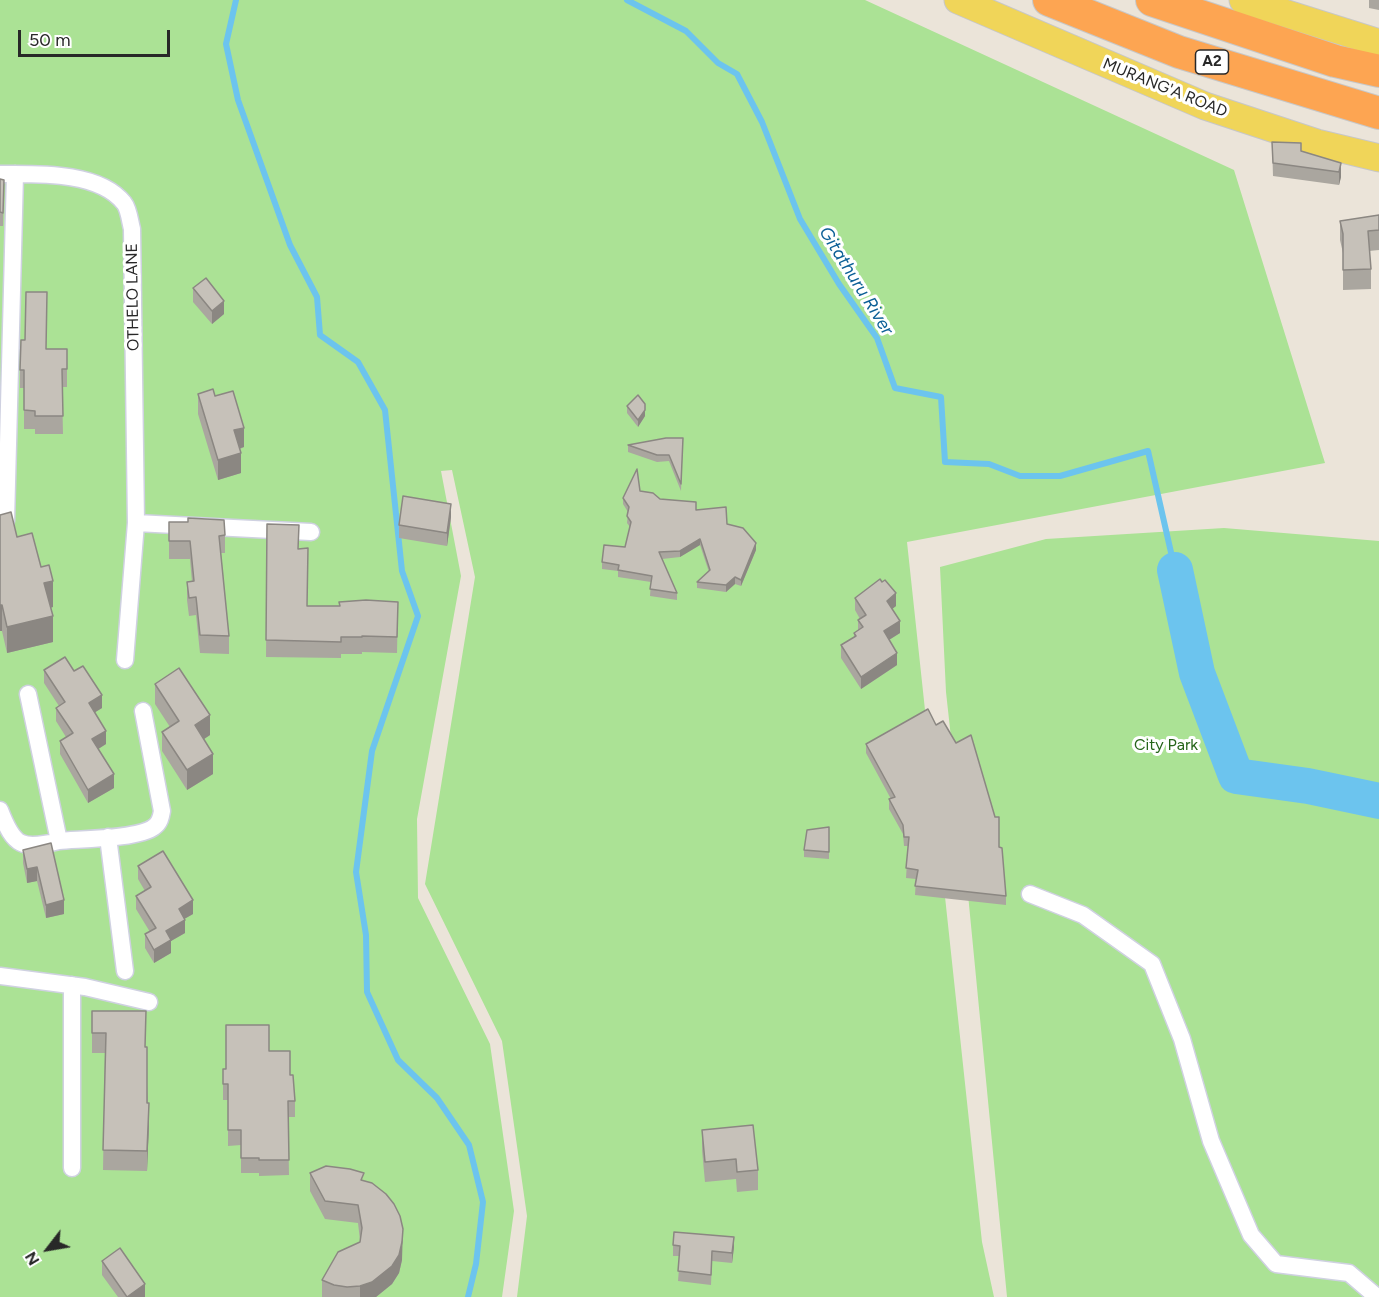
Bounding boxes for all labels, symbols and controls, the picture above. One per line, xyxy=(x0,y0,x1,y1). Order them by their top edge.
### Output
scale bar xyxy=(21,18,172,56)
text: 50 m xyxy=(29,29,71,51)
road number: A2 xyxy=(1196,50,1228,74)
street label: MURANG'A ROAD xyxy=(1100,54,1230,122)
water label: Gitathuru River xyxy=(814,223,898,339)
street label: OTHELO LANE xyxy=(122,243,144,351)
park label: City Park xyxy=(1134,735,1198,755)
north arrow xyxy=(18,1219,78,1279)
text: N xyxy=(21,1248,43,1269)

